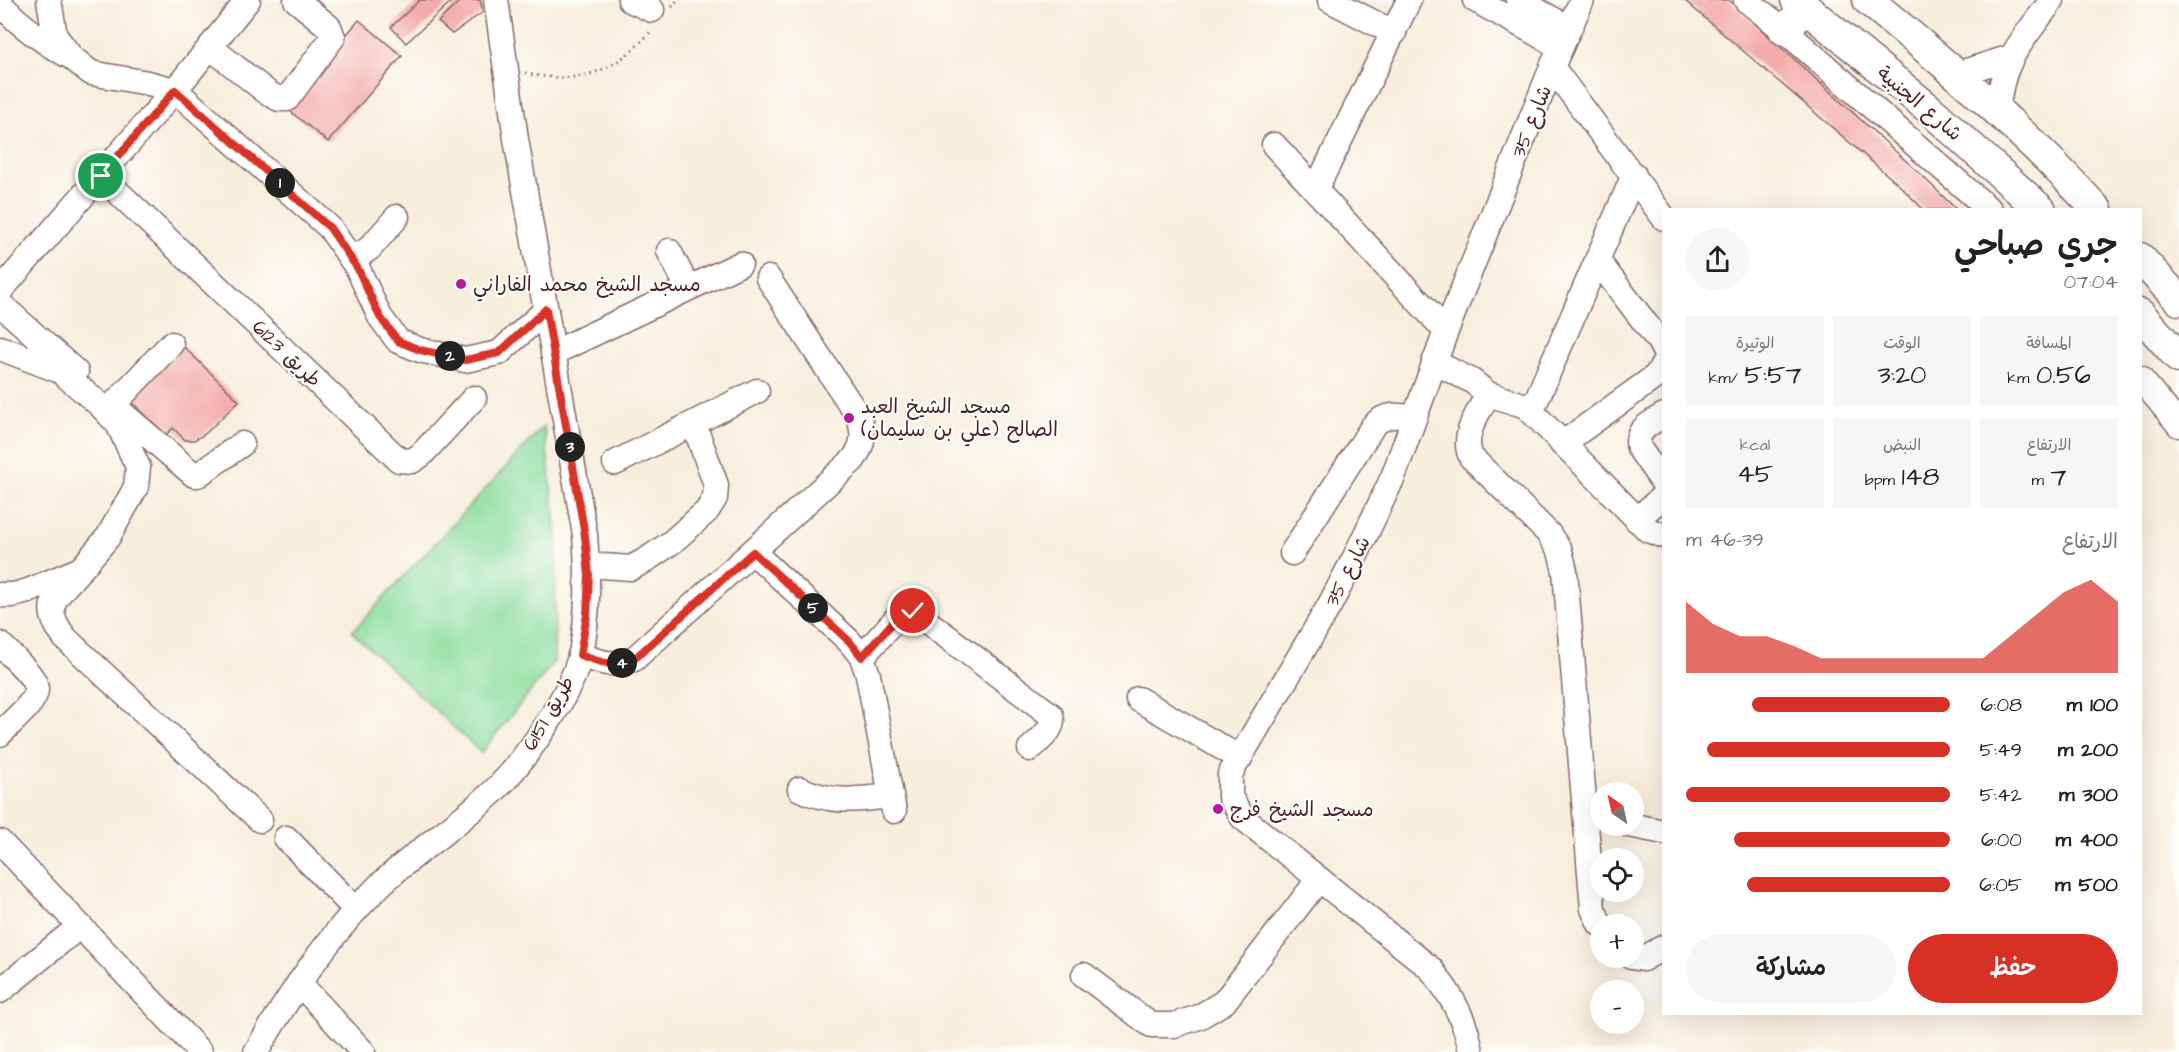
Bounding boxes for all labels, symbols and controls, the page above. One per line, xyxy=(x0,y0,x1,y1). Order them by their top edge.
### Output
street label: شارع الجنبية xyxy=(1871,60,1968,148)
street label: شارع 35 xyxy=(1505,81,1559,162)
pin xyxy=(75,150,126,201)
icon: arrive xyxy=(84,159,117,192)
pin: 1 xyxy=(265,168,295,198)
text: 1 xyxy=(279,172,281,194)
text: جري صباحي xyxy=(1954,222,2118,268)
button: share xyxy=(1686,228,1749,291)
text: 07:04 xyxy=(2064,268,2118,296)
place label: مسجد الشيخ محمد الفاراني xyxy=(473,271,701,302)
marker: مسجد الشيخ محمد الفاراني xyxy=(454,277,468,291)
street label: طريق 6123 xyxy=(245,314,327,394)
text: الوتيرة xyxy=(1736,332,1774,354)
text: الوقت xyxy=(1883,332,1921,354)
text: المسافة xyxy=(2026,332,2072,354)
pin: 2 xyxy=(435,341,465,371)
text: 2 xyxy=(445,345,455,367)
text: 5:57 xyxy=(1744,357,1802,393)
text: 3:20 xyxy=(1878,357,1926,393)
text: 0.56 xyxy=(2036,357,2091,393)
text: /km xyxy=(1708,367,1744,389)
text: km xyxy=(2007,367,2036,389)
place label: مسجد الشيخ العبد الصالح (علي بن سليمان) xyxy=(861,393,1058,447)
marker: مسجد الشيخ العبد الصالح (علي بن سليمان) xyxy=(842,411,856,425)
pin: 3 xyxy=(555,432,585,462)
text: kcal xyxy=(1740,434,1770,456)
text: النبض xyxy=(1883,434,1921,456)
text: الارتفاع xyxy=(2027,434,2071,456)
text: 3 xyxy=(566,436,574,458)
text: 45 xyxy=(1737,456,1773,492)
text: 148 xyxy=(1901,459,1939,495)
text: 7 xyxy=(2050,459,2066,495)
text: bpm xyxy=(1865,469,1901,491)
text: m xyxy=(2032,469,2050,491)
text: 39–46 m xyxy=(1686,526,1764,554)
text: الارتفاع xyxy=(2062,528,2118,556)
street label: شارع 35 xyxy=(1318,531,1378,612)
pin xyxy=(887,585,938,636)
pin: 5 xyxy=(798,593,828,623)
icon: check xyxy=(896,594,929,627)
text: 5 xyxy=(807,597,819,619)
pin: 4 xyxy=(607,648,637,678)
text: 4 xyxy=(617,652,627,674)
street label: طريق 6151 xyxy=(516,671,581,756)
text: 6:08 xyxy=(1981,691,2022,719)
text: 100 m xyxy=(2067,691,2118,719)
text: 5:49 xyxy=(1980,736,2022,764)
text: 200 m xyxy=(2058,736,2118,764)
text: 5:42 xyxy=(1979,781,2022,809)
text: 300 m xyxy=(2059,781,2118,809)
north arrow xyxy=(1590,782,1644,836)
map controls xyxy=(1590,782,1644,1034)
place label: مسجد الشيخ فرج xyxy=(1230,796,1374,824)
marker: مسجد الشيخ فرج xyxy=(1211,802,1225,816)
text: 6:00 xyxy=(1981,826,2022,854)
text: 400 m xyxy=(2056,826,2118,854)
button: locate xyxy=(1590,848,1644,902)
text: 6:05 xyxy=(1979,871,2022,899)
text: 500 m xyxy=(2055,871,2118,899)
button: + xyxy=(1590,914,1644,968)
button: مشاركة xyxy=(1686,934,1896,1003)
button: حفظ xyxy=(1908,934,2118,1003)
button: − xyxy=(1590,980,1644,1034)

